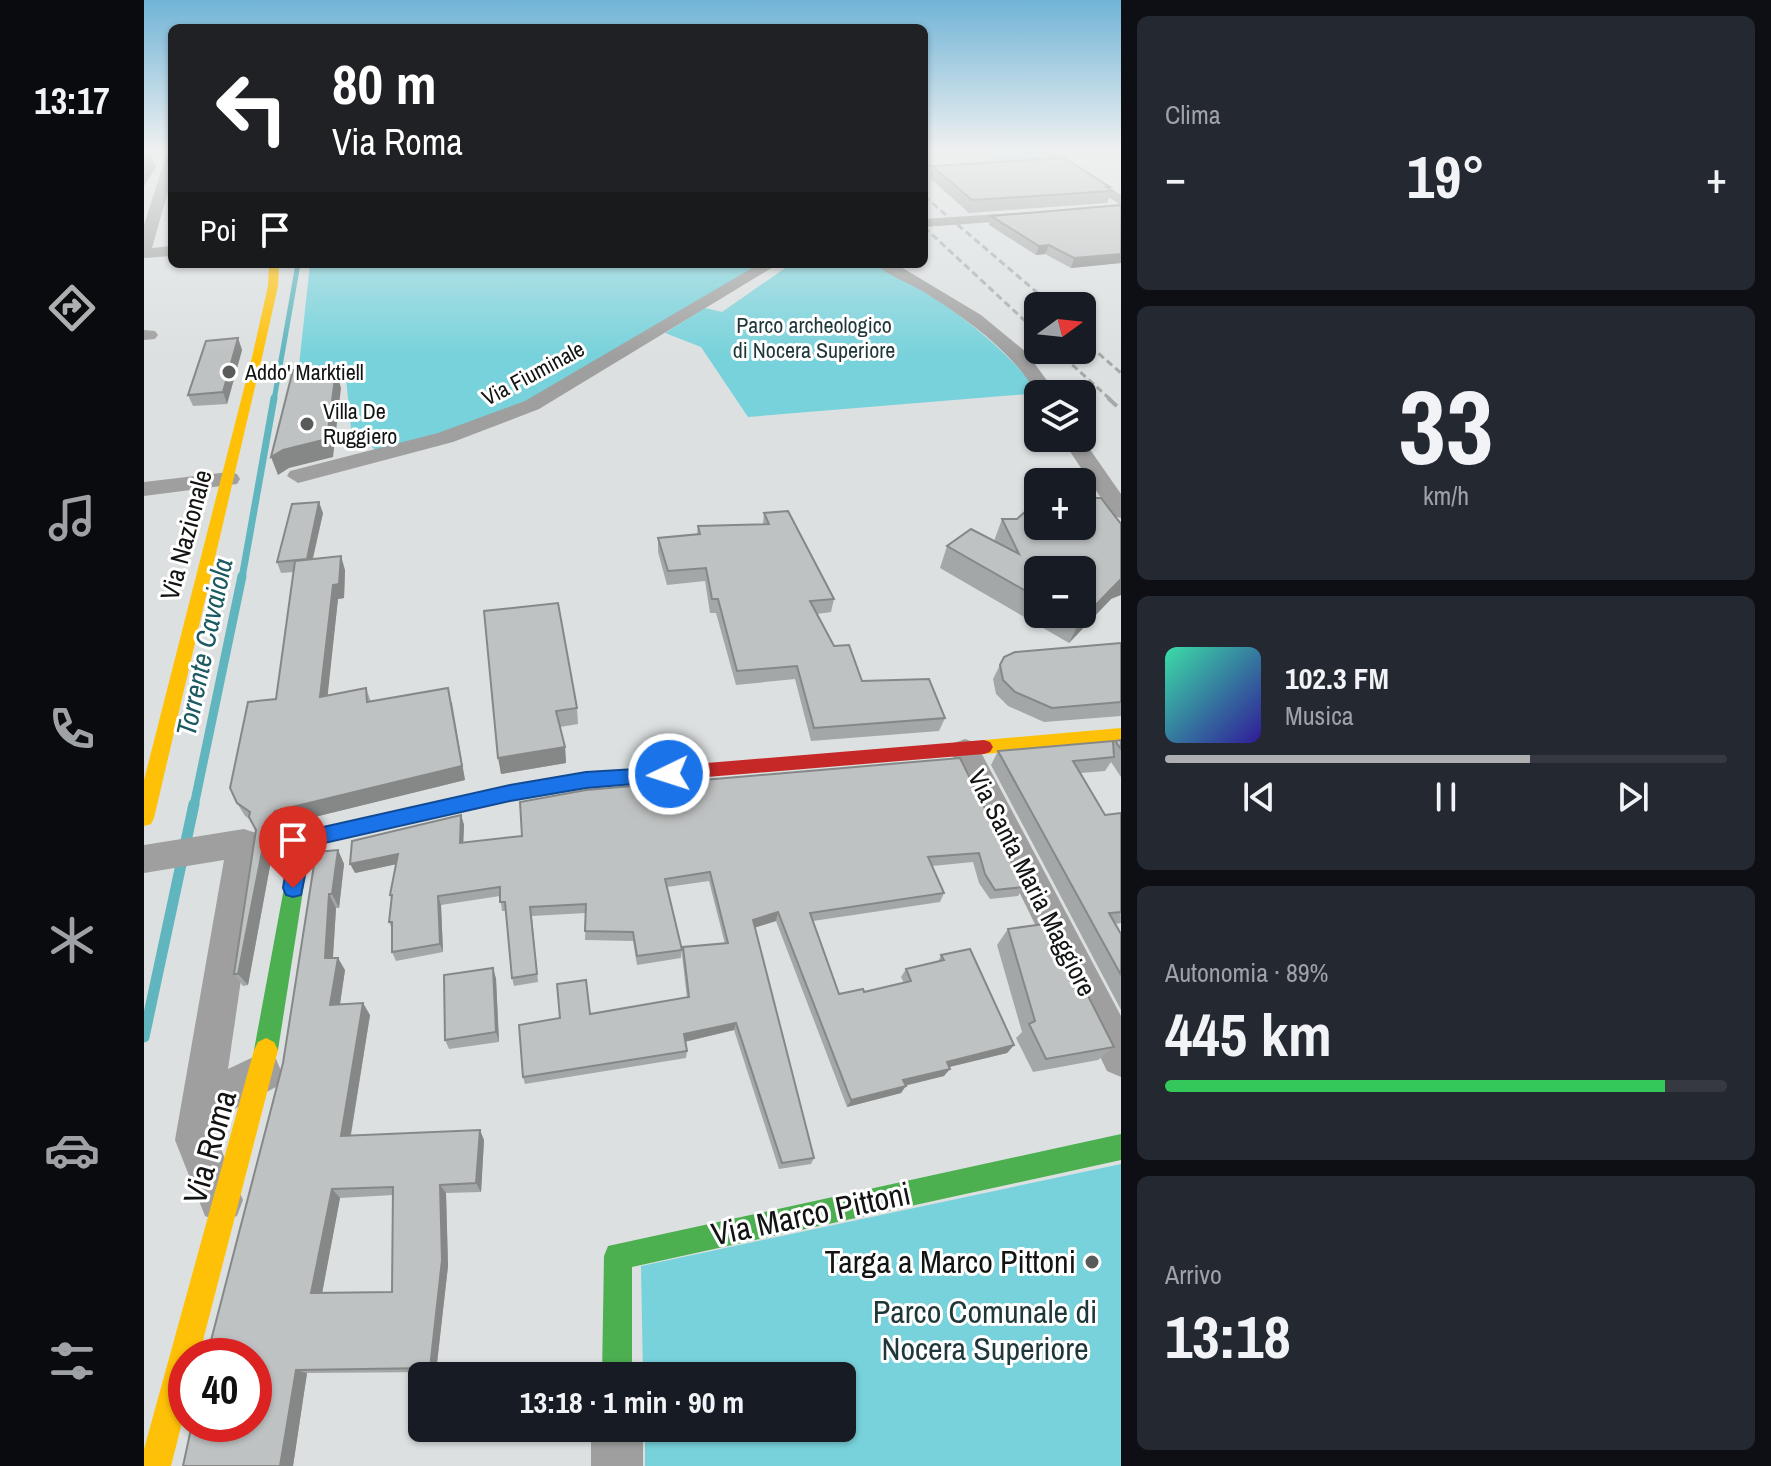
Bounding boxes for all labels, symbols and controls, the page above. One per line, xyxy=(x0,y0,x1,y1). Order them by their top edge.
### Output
text: 80 m xyxy=(332,46,437,121)
icon: left xyxy=(200,56,304,160)
text: 13:17 xyxy=(34,77,110,125)
text: Clima xyxy=(1165,97,1221,132)
text: Via Roma xyxy=(332,118,463,166)
text: 19° xyxy=(1407,136,1485,217)
text: − xyxy=(1165,147,1186,207)
text: + xyxy=(1706,147,1727,207)
icon: arrive xyxy=(253,208,297,252)
text: Poi xyxy=(200,210,237,250)
icon: directions xyxy=(44,280,100,336)
north arrow xyxy=(1024,292,1096,364)
map controls xyxy=(1024,292,1096,628)
park label: Parco archeologico di Nocera Superiore xyxy=(733,310,895,365)
street label: Via Fiuminale xyxy=(477,333,589,413)
text: 33 xyxy=(1399,356,1493,496)
place label: Addo' Marktiell xyxy=(244,357,364,387)
marker: Addo' Marktiell xyxy=(220,363,238,381)
button: layers xyxy=(1024,380,1096,452)
place label: Villa De Ruggiero xyxy=(323,396,397,451)
marker: Villa De Ruggiero xyxy=(298,415,316,433)
street label: Via Nazionale xyxy=(151,466,220,604)
button: + xyxy=(1024,468,1096,540)
text: km/h xyxy=(1423,478,1469,513)
icon: music xyxy=(44,490,100,546)
water label: Torrente Cavaiola xyxy=(167,555,241,739)
button: − xyxy=(1024,556,1096,628)
text: 102.3 FM xyxy=(1285,658,1389,698)
text: Musica xyxy=(1285,698,1354,733)
icon: phone xyxy=(44,701,100,757)
position arrow xyxy=(627,732,711,816)
street label: Via Santa Maria Maggiore xyxy=(960,764,1105,1002)
icon: previous xyxy=(1237,775,1281,819)
icon: pause xyxy=(1424,775,1468,819)
icon: next xyxy=(1611,775,1655,819)
pin xyxy=(259,806,327,888)
icon: arrive xyxy=(271,818,315,862)
icon: climate xyxy=(44,912,100,968)
text: Autonomia · 89% xyxy=(1165,955,1329,990)
text: 445 km xyxy=(1165,994,1332,1075)
street label: Via Roma xyxy=(173,1085,246,1209)
icon: car xyxy=(44,1122,100,1178)
street label: Via Marco Pittoni xyxy=(707,1171,914,1256)
place label: Targa a Marco Pittoni xyxy=(825,1240,1076,1283)
marker: Targa a Marco Pittoni xyxy=(1083,1253,1101,1271)
text: Arrivo xyxy=(1165,1257,1222,1292)
park label: Parco Comunale di Nocera Superiore xyxy=(873,1290,1097,1370)
text: 13:18 xyxy=(1165,1296,1291,1377)
icon: filters xyxy=(44,1333,100,1389)
speed limit sign: 40 xyxy=(168,1338,272,1442)
text: 13:18 · 1 min · 90 m xyxy=(520,1382,744,1422)

